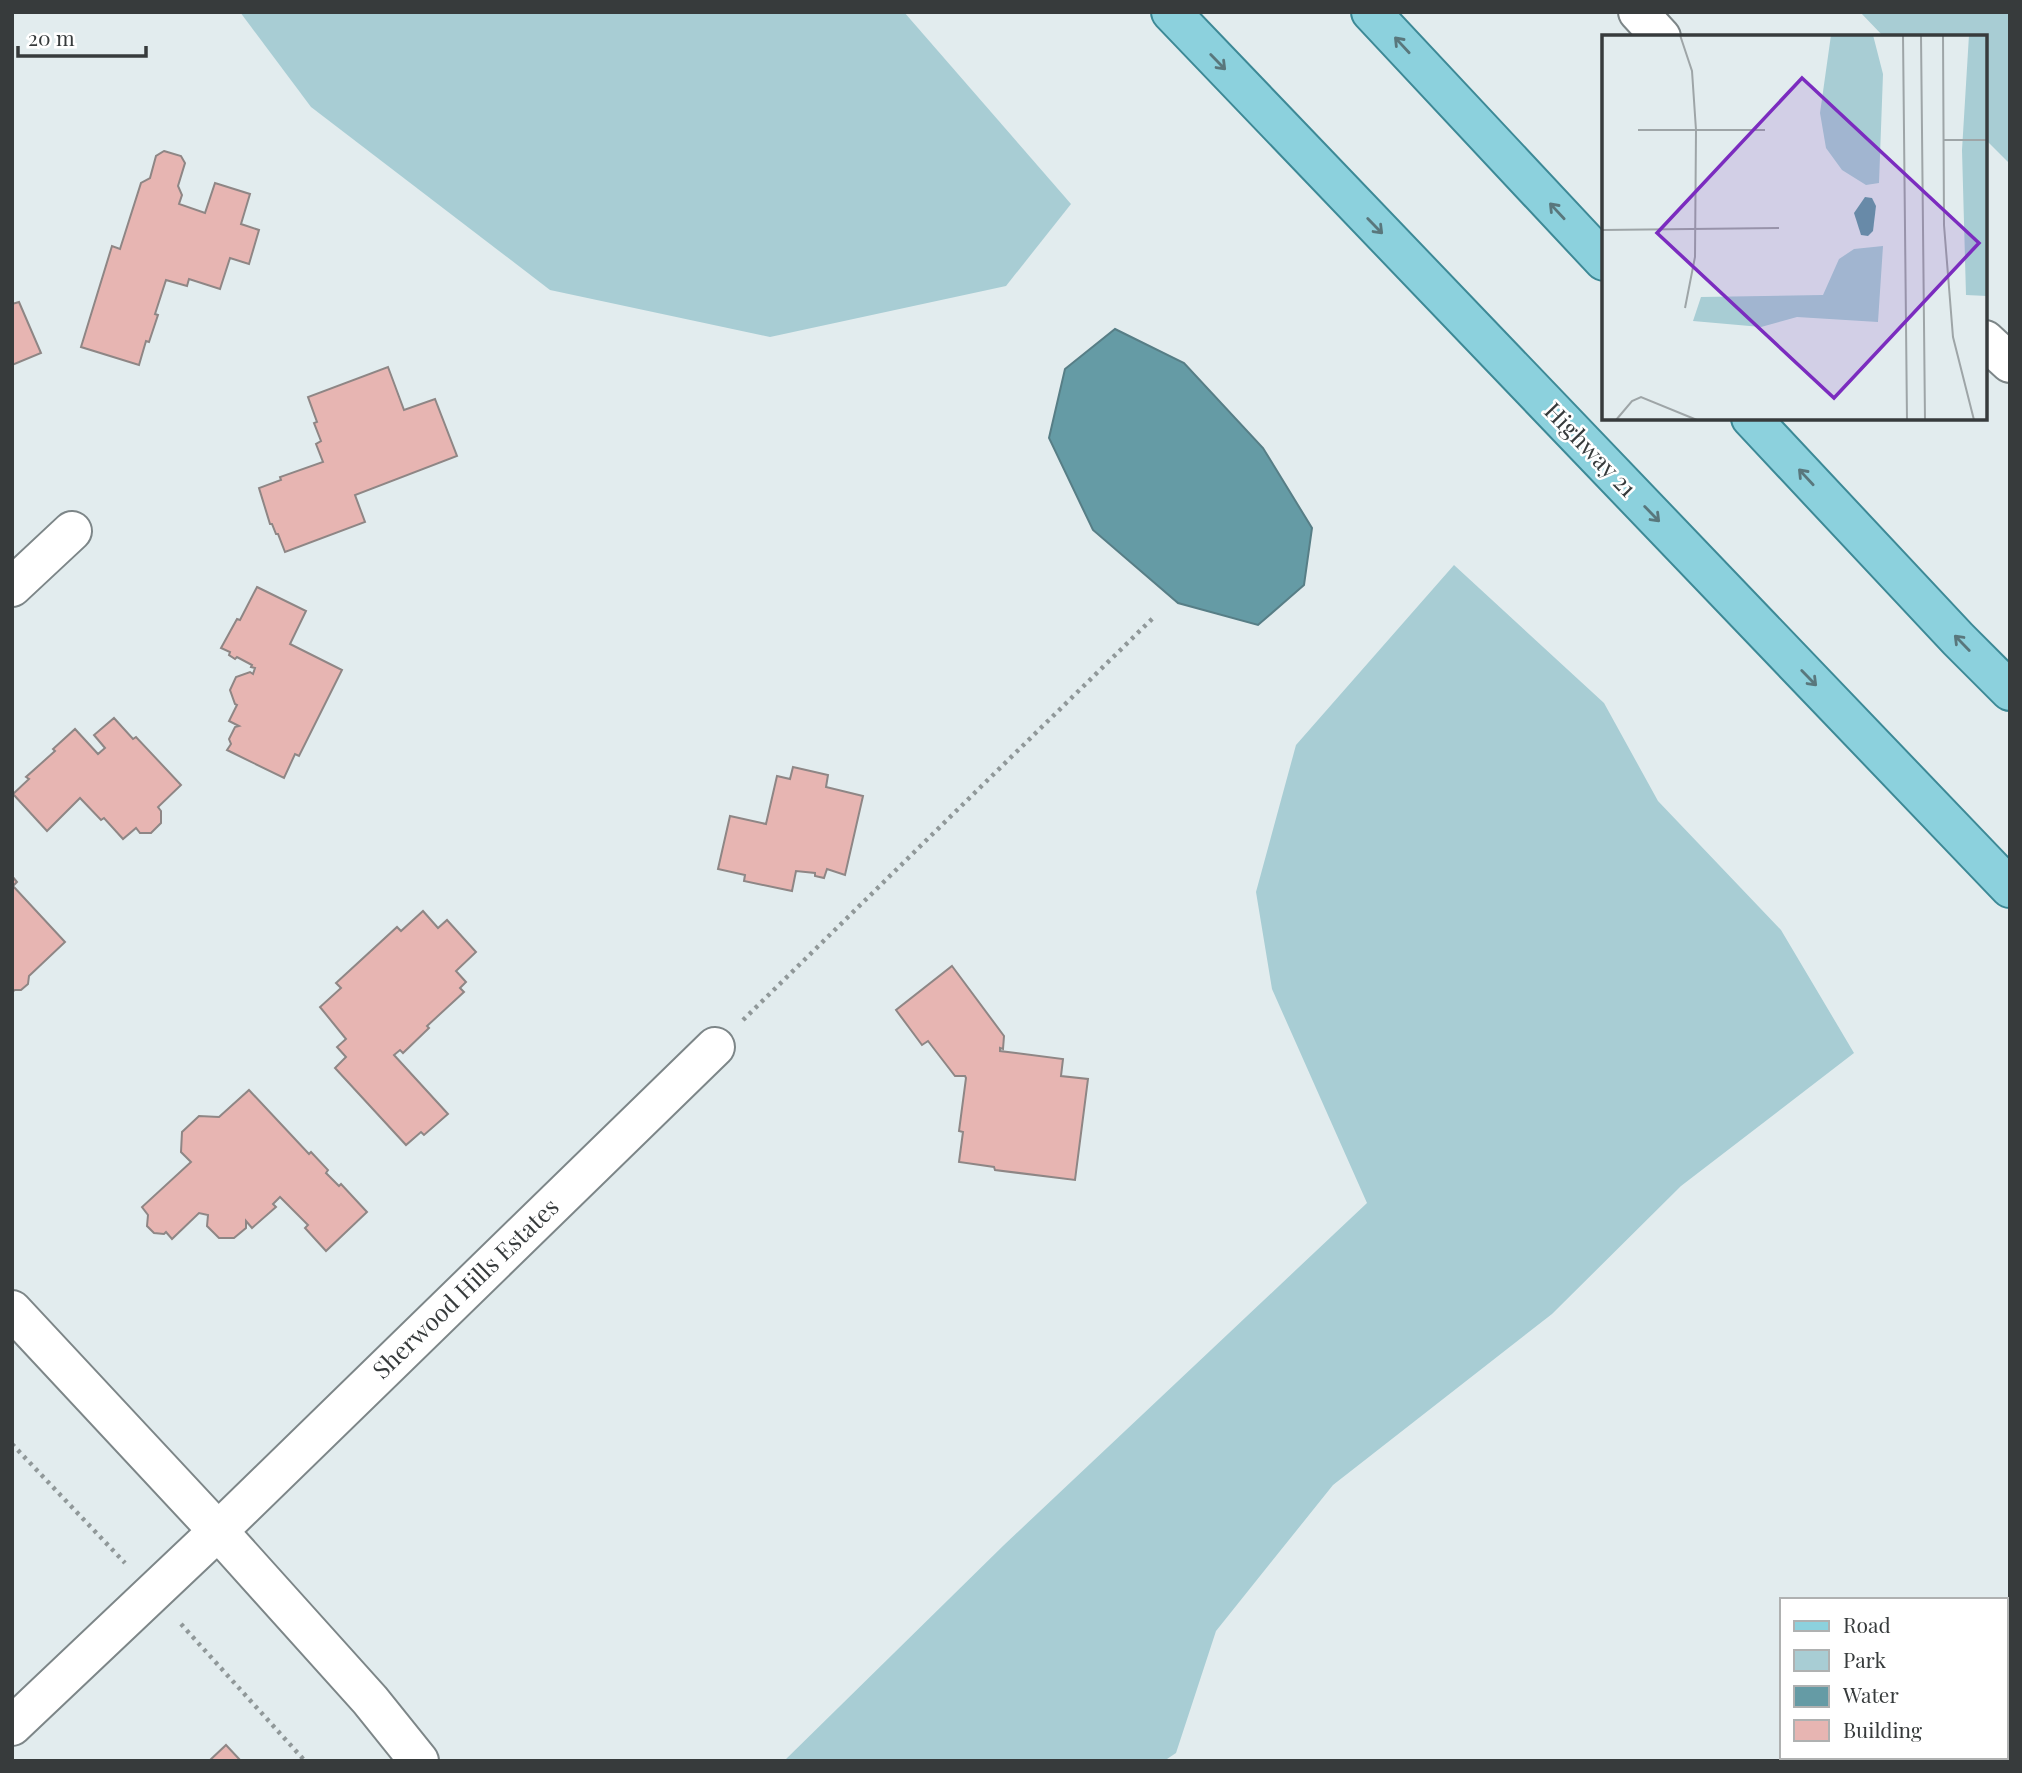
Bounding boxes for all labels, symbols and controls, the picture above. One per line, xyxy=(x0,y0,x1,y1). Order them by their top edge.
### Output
scale bar xyxy=(18,14,145,58)
text: 20 m xyxy=(28,23,75,51)
inset map xyxy=(1602,35,1987,420)
one-way arrow xyxy=(1393,37,1410,54)
one-way arrow xyxy=(1210,53,1227,70)
one-way arrow xyxy=(1549,202,1565,220)
one-way arrow xyxy=(1367,217,1384,234)
street label: Highway 21 xyxy=(1538,394,1645,503)
one-way arrow xyxy=(1798,469,1815,486)
one-way arrow xyxy=(1643,505,1660,522)
one-way arrow xyxy=(1953,634,1970,651)
one-way arrow xyxy=(1800,669,1817,686)
street label: Sherwood Hills Estates xyxy=(365,1190,565,1385)
legend xyxy=(1780,1598,2008,1759)
text: Road xyxy=(1843,1610,1891,1638)
text: Park xyxy=(1843,1645,1887,1673)
text: Water xyxy=(1842,1680,1899,1708)
text: Building xyxy=(1843,1715,1922,1743)

